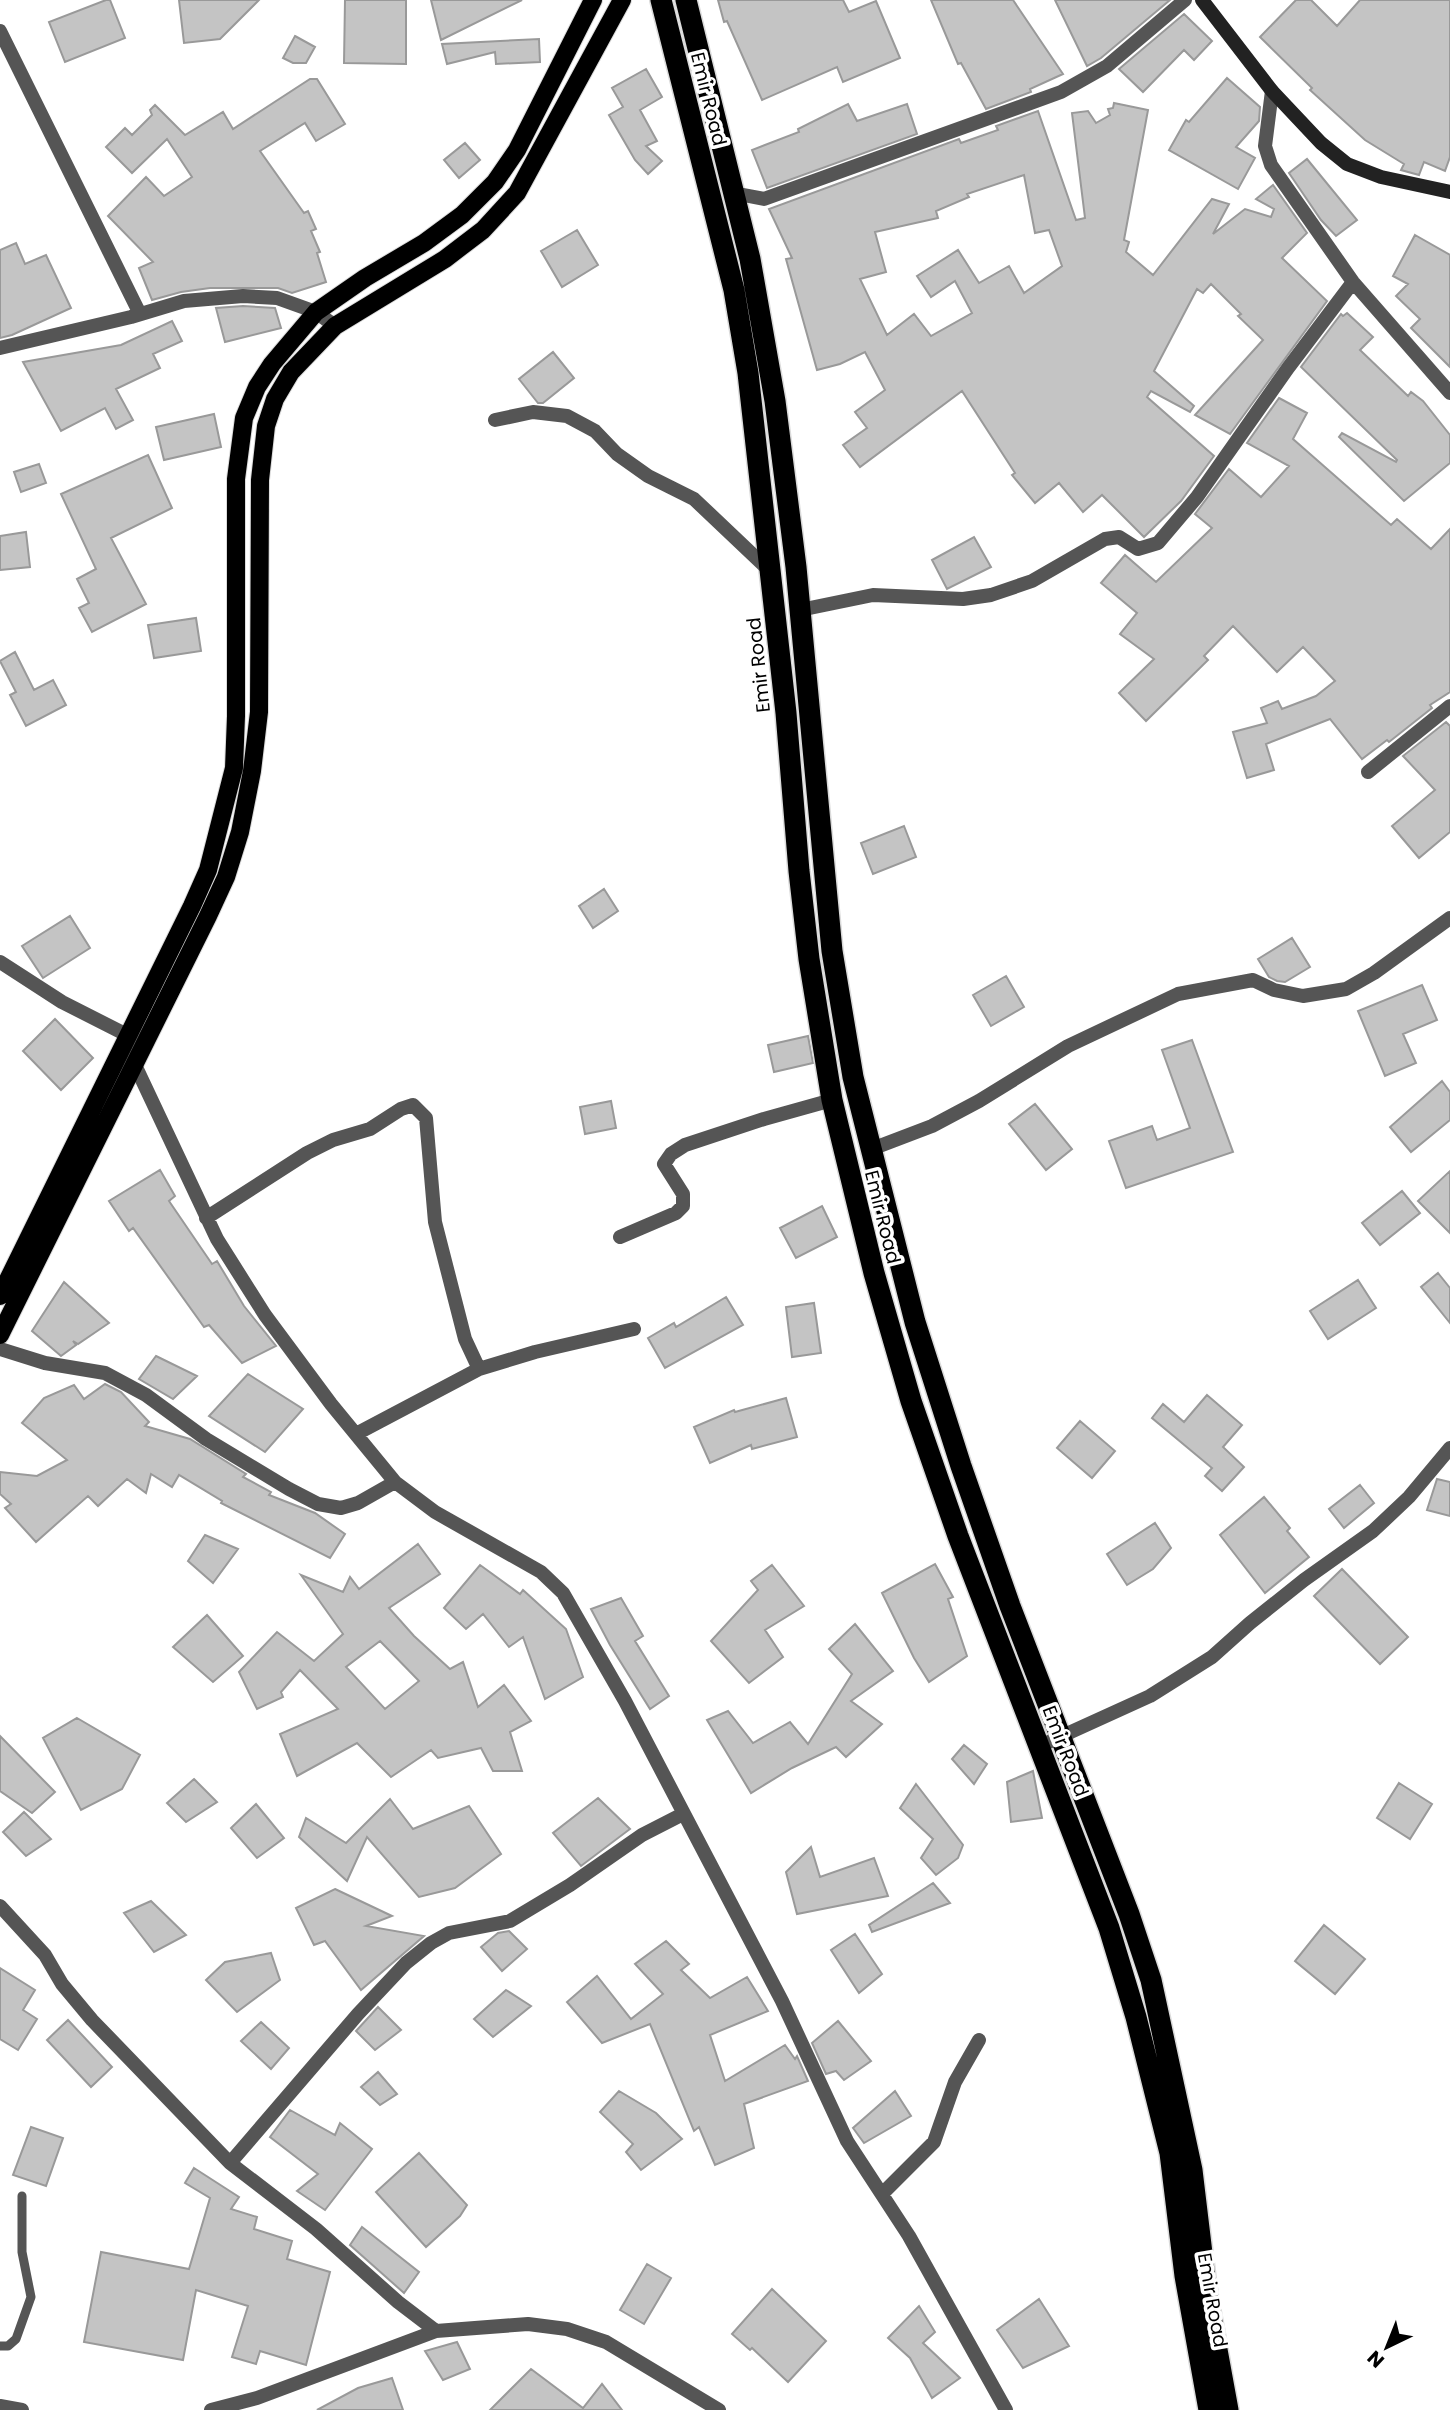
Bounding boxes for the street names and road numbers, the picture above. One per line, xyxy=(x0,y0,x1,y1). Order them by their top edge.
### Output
street label: Emir Road xyxy=(684,49,733,149)
street label: Emir Road xyxy=(740,616,777,714)
street label: Emir Road xyxy=(858,1167,907,1267)
street label: Emir Road xyxy=(1036,1702,1095,1801)
street label: Emir Road xyxy=(1191,2251,1234,2349)

